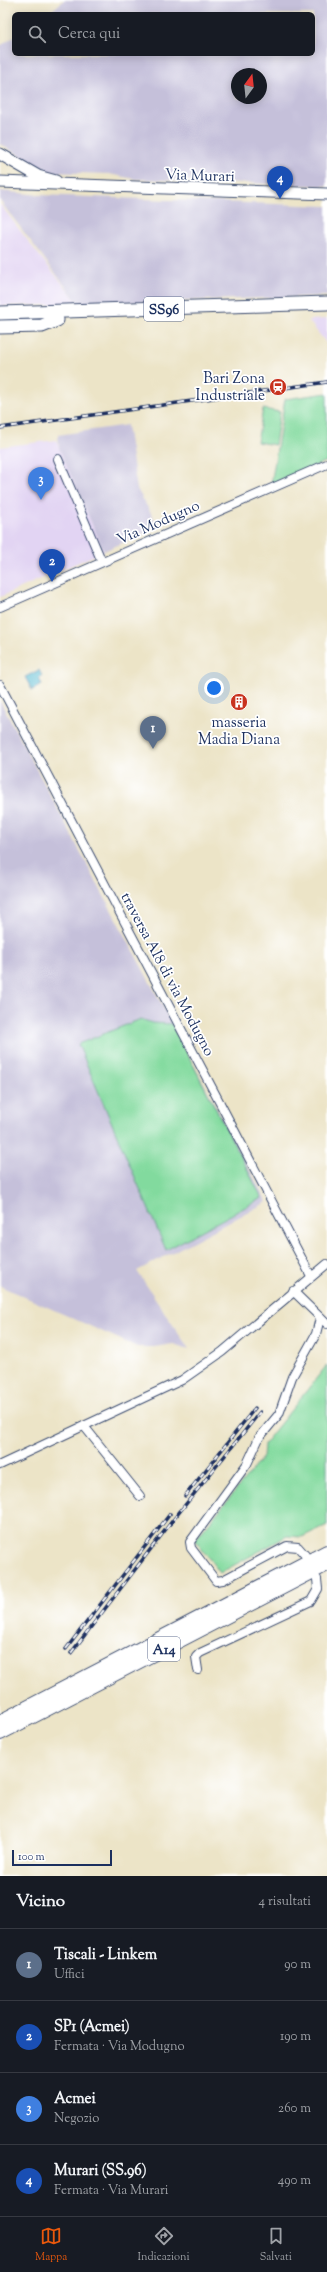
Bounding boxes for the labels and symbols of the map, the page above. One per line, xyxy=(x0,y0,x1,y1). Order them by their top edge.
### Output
north arrow xyxy=(231,68,267,104)
street label: Via Murari xyxy=(165,165,235,188)
pin: 4 xyxy=(267,166,293,199)
road number: SS96 xyxy=(144,297,184,321)
place label: Bari Zona Industriale xyxy=(196,369,265,407)
station icon: Bari Zona Industriale xyxy=(268,377,288,397)
pin: 3 xyxy=(28,467,54,500)
street label: Via Modugno xyxy=(114,496,203,551)
pin: 2 xyxy=(39,549,65,582)
your location xyxy=(204,678,224,698)
building icon: masseria Madia Diana xyxy=(229,692,249,712)
place label: masseria Madia Diana xyxy=(198,713,280,751)
pin: 1 xyxy=(140,716,166,749)
street label: traversa AI8 di via Modugno xyxy=(115,889,219,1060)
road number: A14 xyxy=(148,1637,180,1661)
scale bar xyxy=(12,1848,112,1867)

